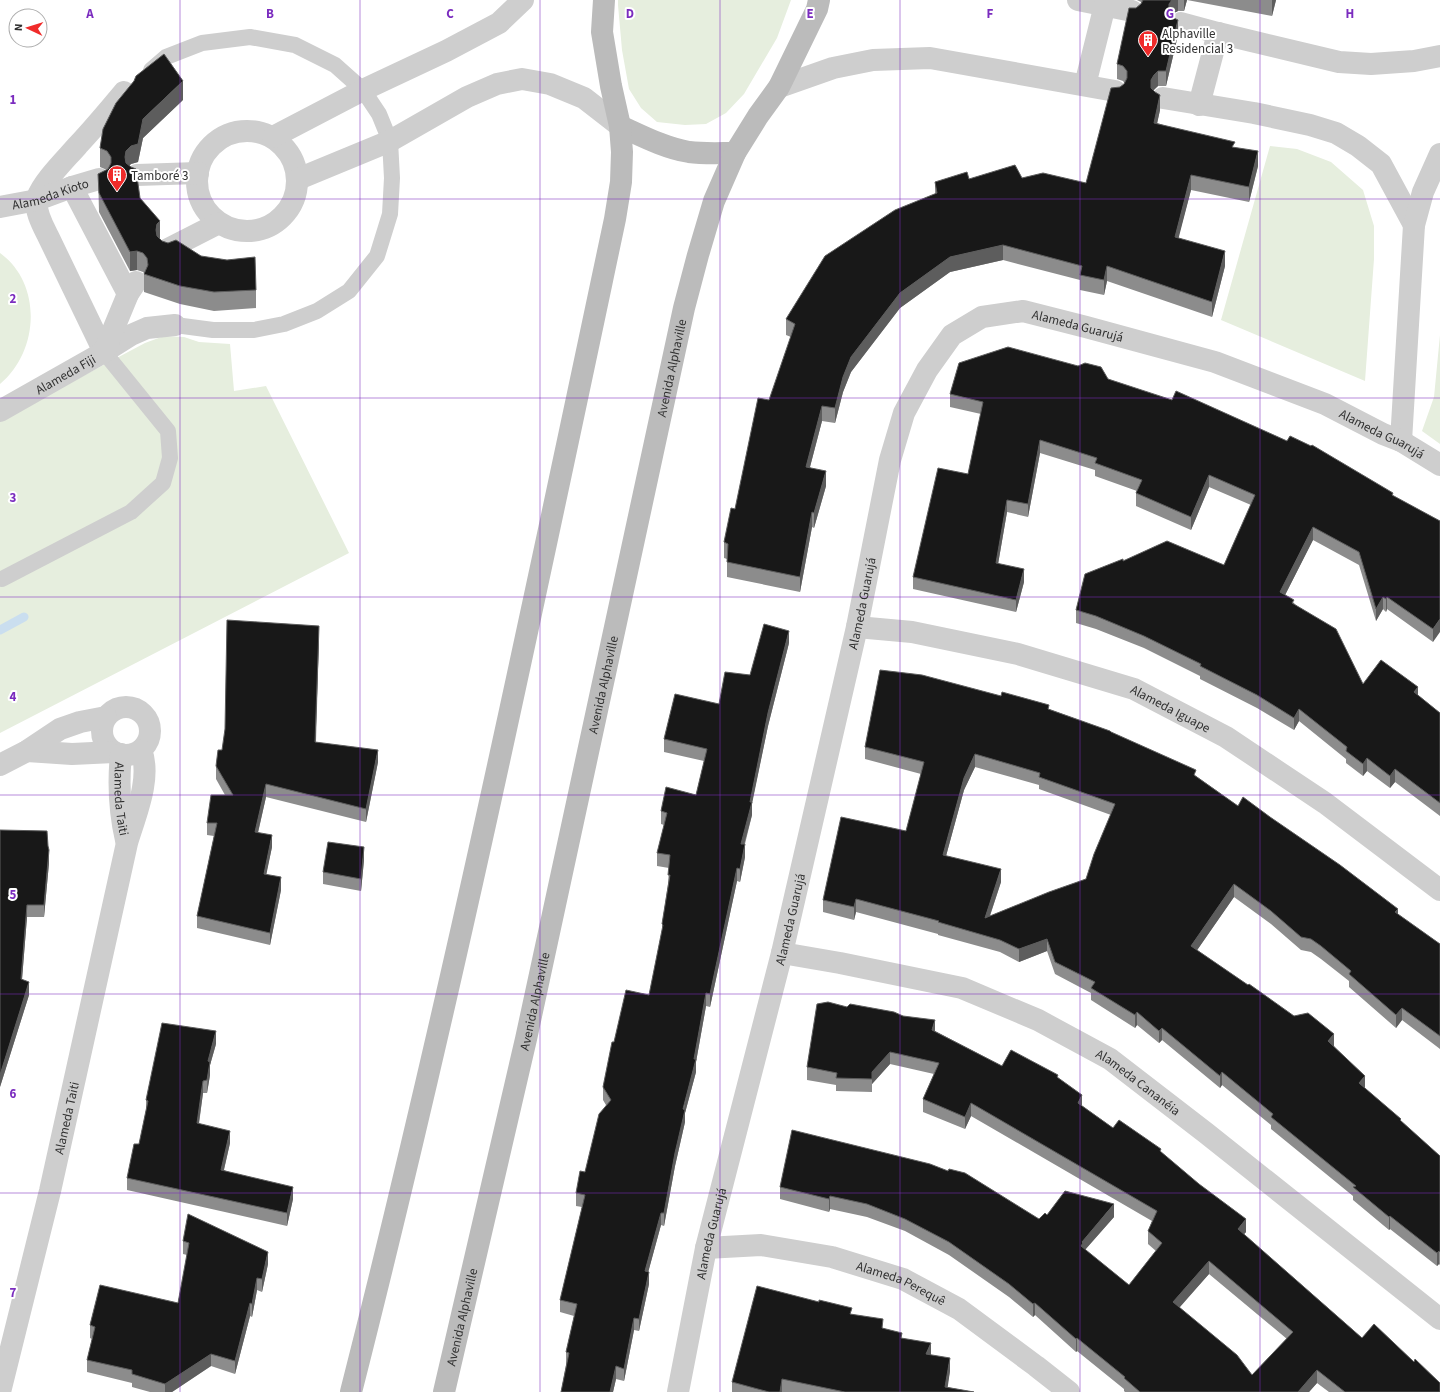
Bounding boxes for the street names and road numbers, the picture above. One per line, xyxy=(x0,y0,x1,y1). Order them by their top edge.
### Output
street label: Alameda Kioto xyxy=(11,175,91,215)
street label: Alameda Guarujá xyxy=(1030,306,1125,347)
street label: Avenida Alphaville xyxy=(653,317,691,419)
street label: Alameda Fiji xyxy=(32,351,99,399)
street label: Alameda Guarujá xyxy=(1336,405,1428,463)
street label: Alameda Guarujá xyxy=(844,556,881,651)
street label: Avenida Alphaville xyxy=(584,634,623,735)
street label: Alameda Iguape xyxy=(1127,681,1213,737)
street label: Alameda Taiti xyxy=(109,761,133,837)
street label: Alameda Guarujá xyxy=(771,872,810,967)
street label: Avenida Alphaville xyxy=(516,951,554,1052)
street label: Alameda Cananéia xyxy=(1092,1045,1184,1120)
street label: Alameda Taiti xyxy=(50,1080,84,1156)
street label: Alameda Guarujá xyxy=(692,1186,731,1281)
street label: Alameda Perequê xyxy=(854,1257,949,1310)
street label: Avenida Alphaville xyxy=(442,1267,482,1368)

